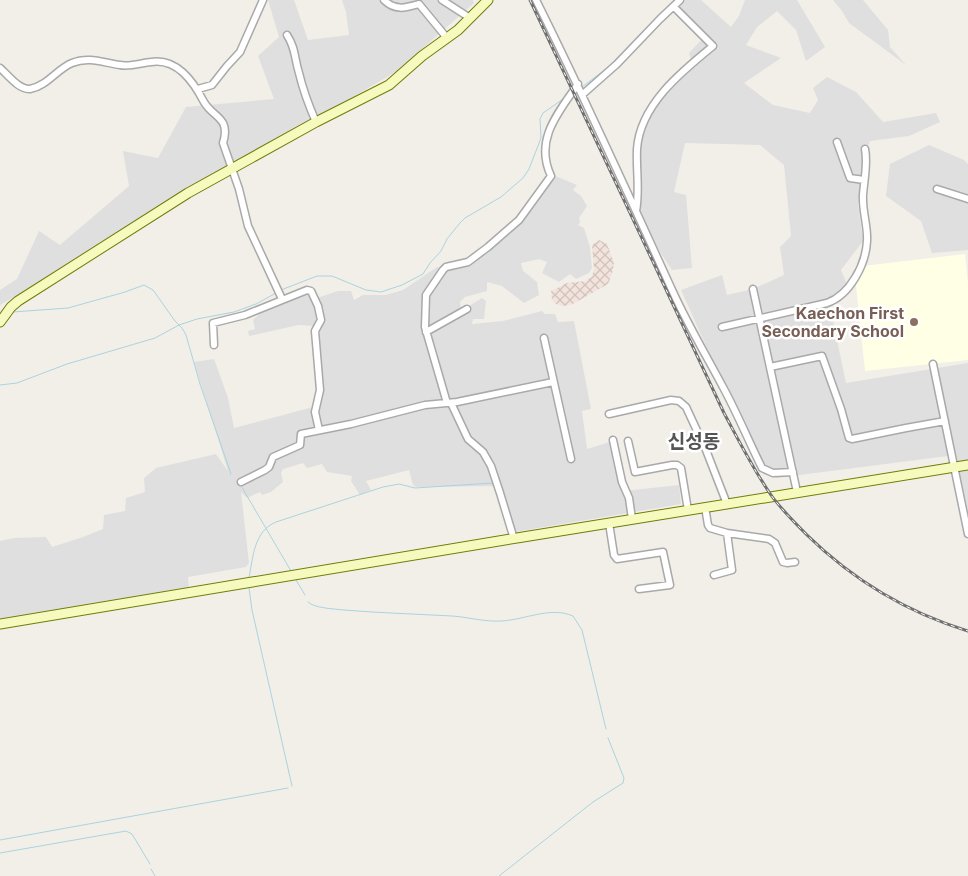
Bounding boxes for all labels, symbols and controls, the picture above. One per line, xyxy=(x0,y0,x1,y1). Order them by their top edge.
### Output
place label: Kaechon First Secondary School xyxy=(761,303,904,341)
marker: Kaechon First Secondary School xyxy=(908,316,920,328)
district label: 신성동 xyxy=(668,430,720,453)

